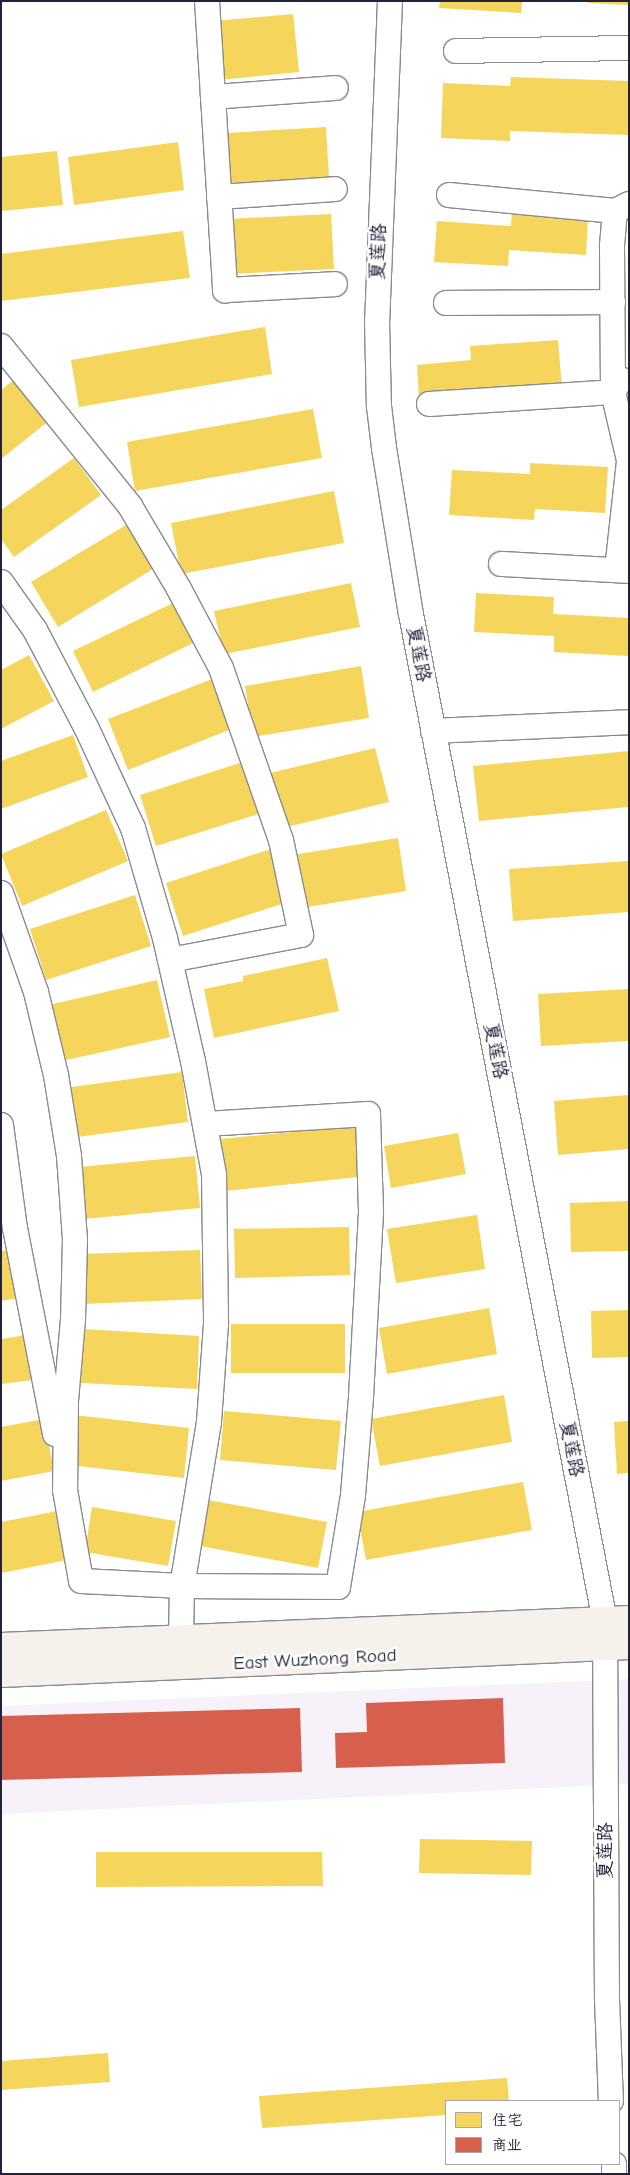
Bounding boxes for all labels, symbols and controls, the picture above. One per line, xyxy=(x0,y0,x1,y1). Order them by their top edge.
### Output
street label: 夏莲路 xyxy=(367,223,391,281)
street label: 夏莲路 xyxy=(401,624,435,684)
street label: 夏莲路 xyxy=(478,1021,512,1081)
street label: 夏莲路 xyxy=(554,1419,588,1479)
street label: East Wuzhong Road xyxy=(233,1644,397,1676)
street label: 夏莲路 xyxy=(595,1823,617,1879)
legend xyxy=(445,2100,620,2165)
text: 住宅 xyxy=(492,2111,522,2129)
text: 商业 xyxy=(492,2136,522,2154)

